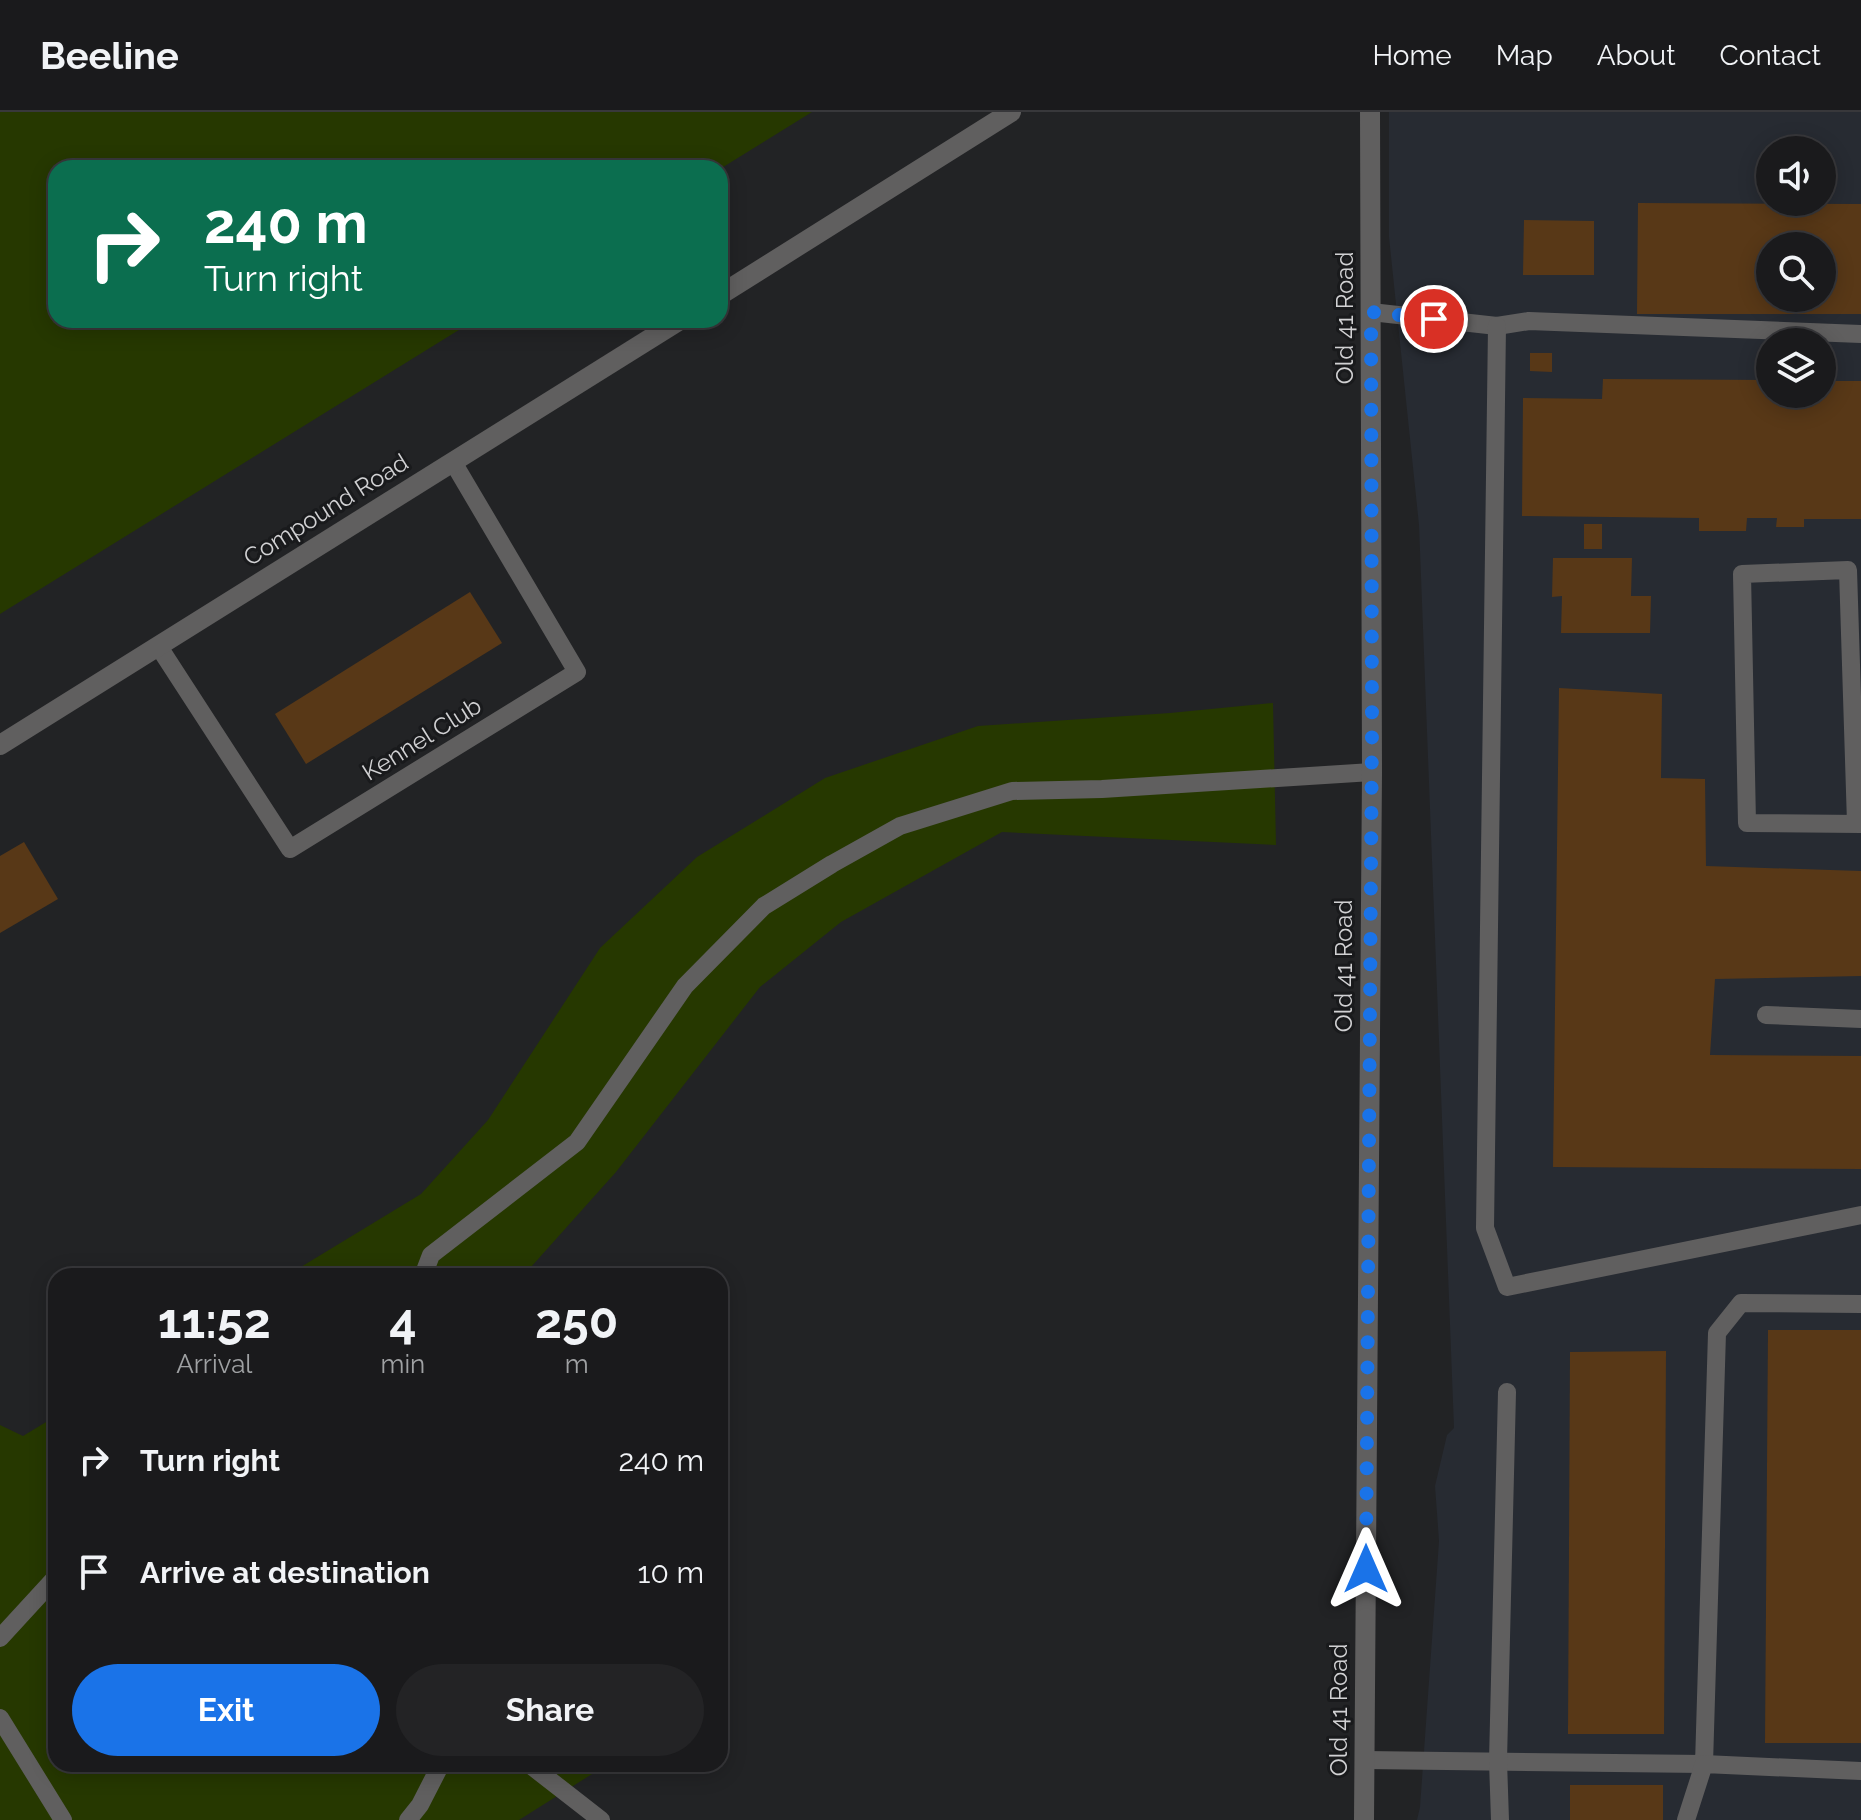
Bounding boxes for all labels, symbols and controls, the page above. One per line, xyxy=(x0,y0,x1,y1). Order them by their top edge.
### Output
text: Beeline xyxy=(40,33,179,78)
text: Home xyxy=(1372,39,1452,72)
text: Map xyxy=(1496,39,1553,72)
text: About xyxy=(1597,39,1676,72)
text: Contact xyxy=(1720,39,1821,72)
map controls xyxy=(1756,136,1836,408)
button: sound xyxy=(1756,136,1836,216)
text: 240 m xyxy=(204,190,368,256)
icon: right xyxy=(72,192,176,296)
button: search xyxy=(1756,232,1836,312)
street label: Old 41 Road xyxy=(1330,252,1359,384)
text: Turn right xyxy=(204,257,363,299)
pin xyxy=(1400,285,1468,353)
icon: arrive xyxy=(1412,297,1456,341)
button: layers xyxy=(1756,328,1836,408)
street label: Compound Road xyxy=(238,447,413,572)
street label: Kennel Club xyxy=(357,691,487,787)
street label: Old 41 Road xyxy=(1329,900,1358,1032)
text: 11:52 xyxy=(158,1293,271,1349)
text: 4 xyxy=(389,1293,417,1349)
text: 250 xyxy=(535,1293,618,1349)
text: Arrival xyxy=(176,1349,252,1379)
text: min xyxy=(381,1349,425,1379)
text: m xyxy=(565,1349,589,1379)
icon: right xyxy=(72,1438,116,1482)
text: Turn right xyxy=(140,1443,280,1478)
text: 240 m xyxy=(618,1443,704,1478)
position arrow xyxy=(1324,1527,1408,1611)
icon: arrive xyxy=(72,1550,116,1594)
text: Arrive at destination xyxy=(140,1555,430,1590)
text: 10 m xyxy=(638,1555,704,1590)
street label: Old 41 Road xyxy=(1324,1644,1353,1776)
button: Exit xyxy=(72,1664,380,1756)
button: Share xyxy=(396,1664,704,1756)

